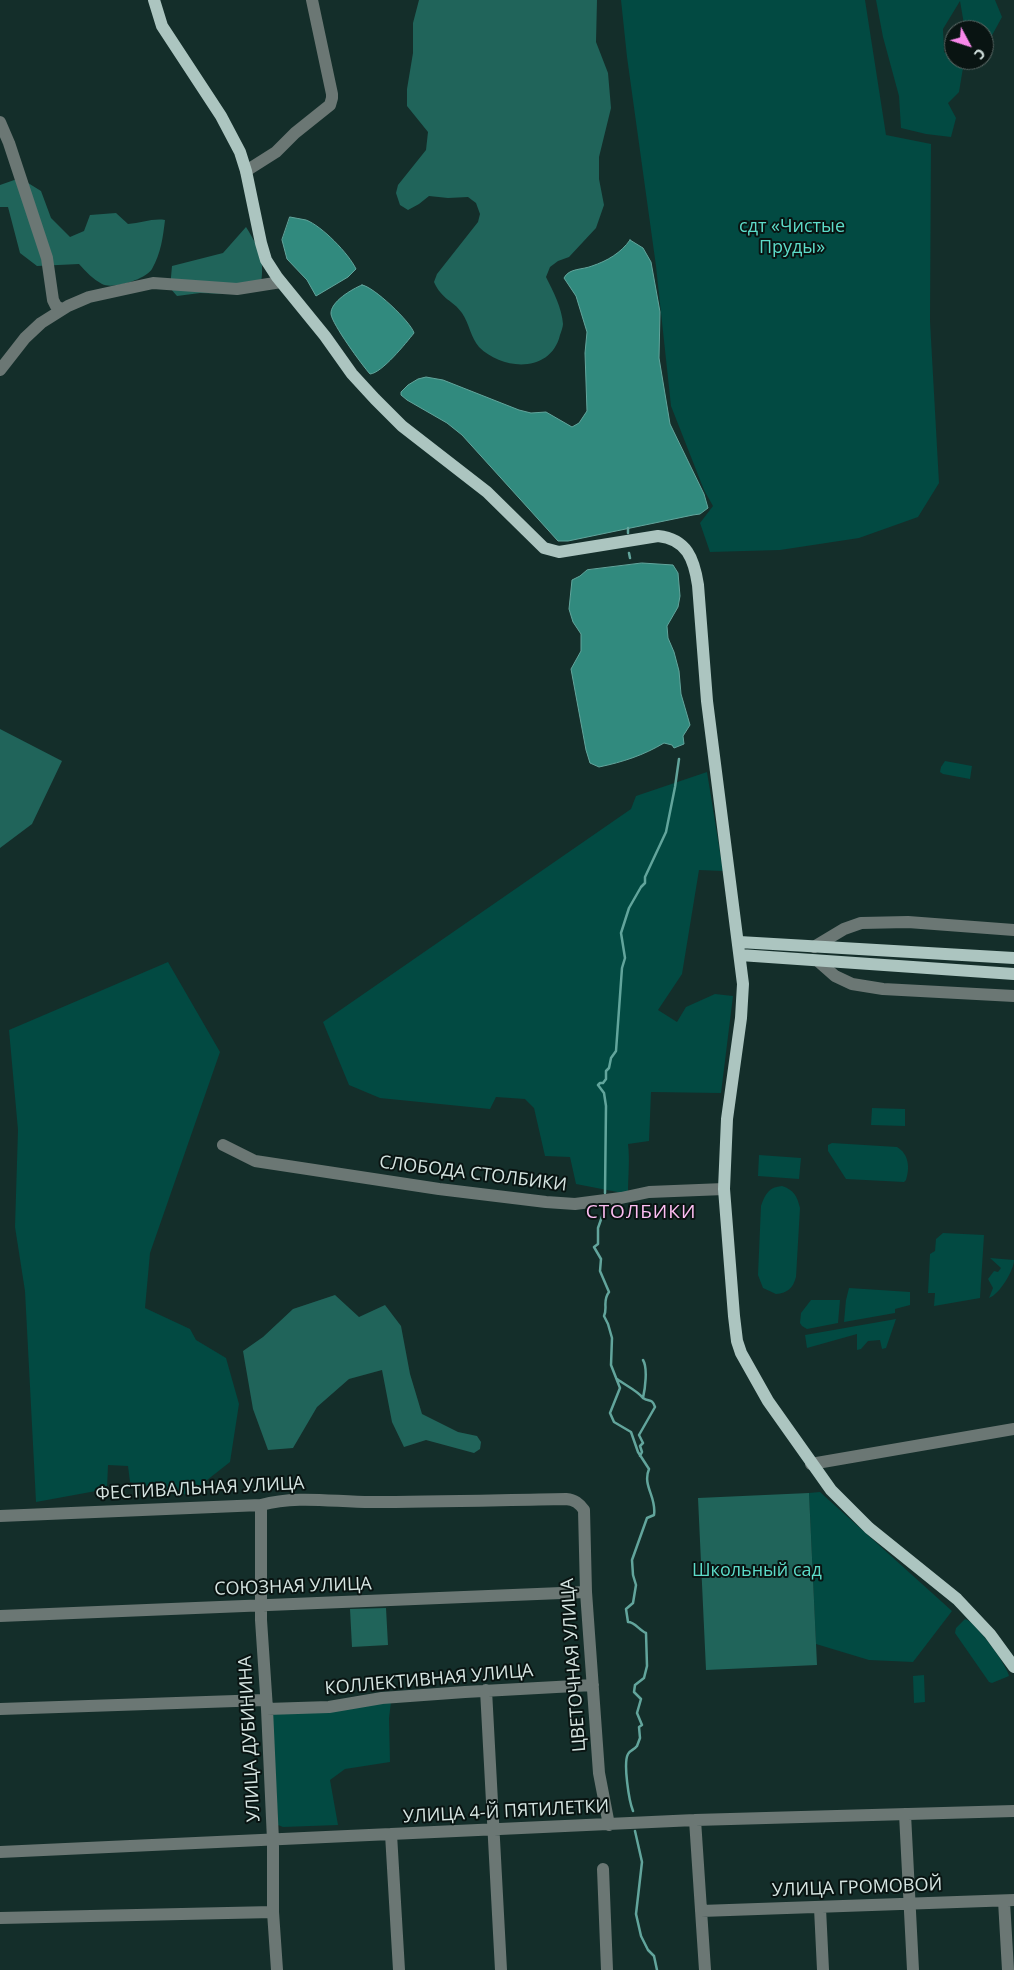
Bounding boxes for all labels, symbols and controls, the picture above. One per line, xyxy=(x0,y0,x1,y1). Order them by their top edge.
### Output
north arrow xyxy=(944,20,994,70)
text: С xyxy=(970,45,990,64)
park label: сдт «Чистые Пруды» xyxy=(739,216,845,258)
street label: СЛОБОДА СТОЛБИКИ xyxy=(378,1152,568,1196)
district label: СТОЛБИКИ xyxy=(585,1202,697,1224)
street label: ФЕСТИВАЛЬНАЯ УЛИЦА xyxy=(95,1473,305,1505)
park label: Школьный сад xyxy=(692,1560,822,1582)
street label: СОЮЗНАЯ УЛИЦА xyxy=(214,1573,372,1601)
street label: ЦВЕТОЧНАЯ УЛИЦА xyxy=(557,1577,591,1753)
street label: УЛИЦА ДУБИНИНА xyxy=(235,1655,265,1823)
street label: КОЛЛЕКТИВНАЯ УЛИЦА xyxy=(324,1660,534,1700)
street label: УЛИЦА 4-Й ПЯТИЛЕТКИ xyxy=(402,1796,610,1828)
street label: УЛИЦА ГРОМОВОЙ xyxy=(771,1874,943,1902)

